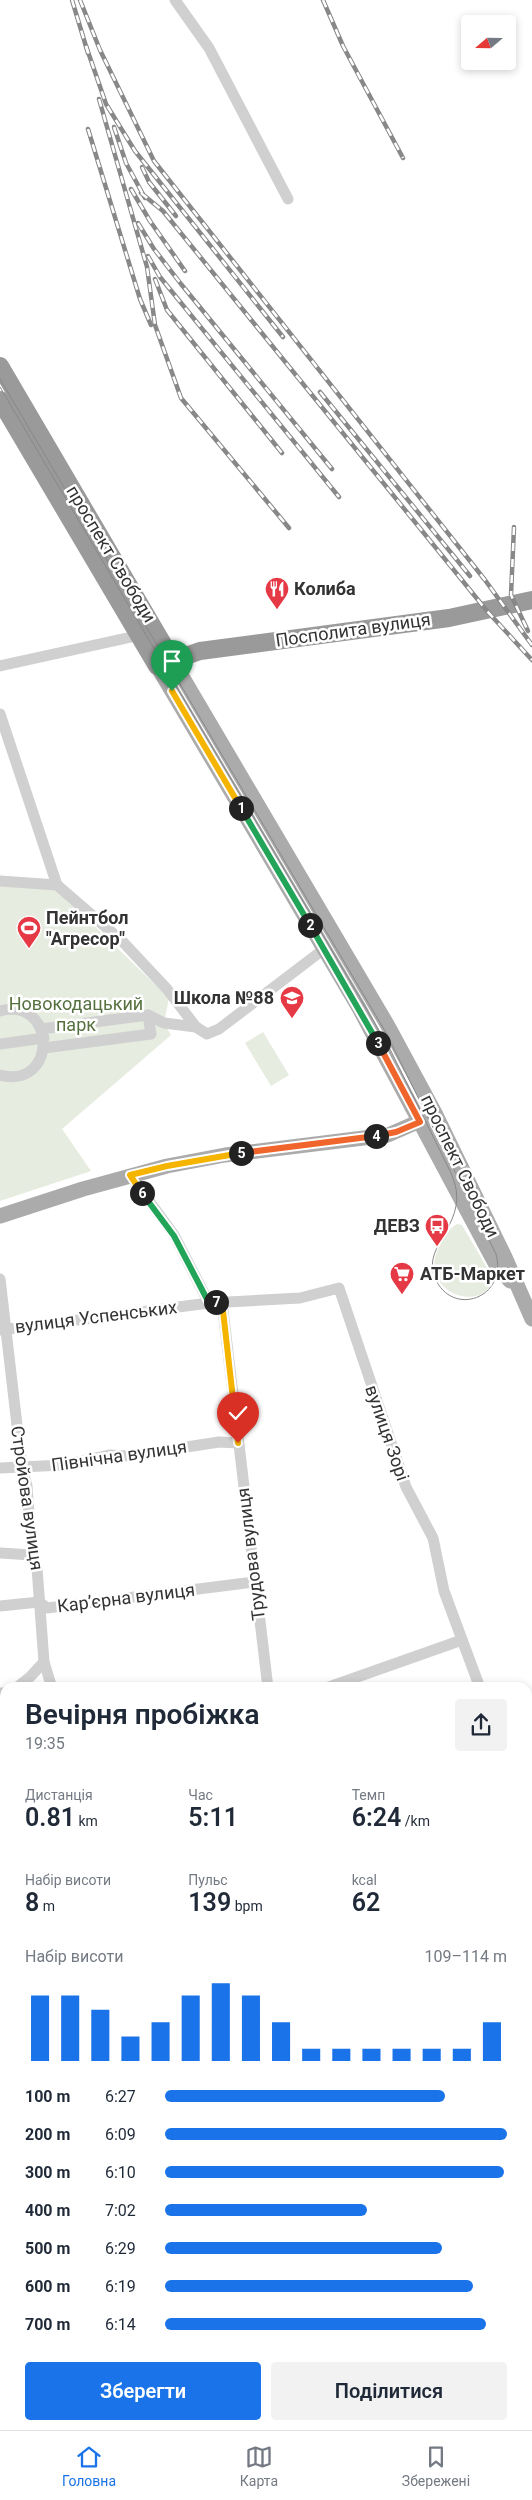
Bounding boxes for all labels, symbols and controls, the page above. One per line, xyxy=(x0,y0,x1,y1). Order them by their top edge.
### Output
north arrow xyxy=(461,15,516,70)
map controls xyxy=(461,15,516,70)
street label: проспект Свободи xyxy=(62,481,161,626)
restaurant icon: Колиба xyxy=(264,576,290,610)
place label: Колиба xyxy=(294,578,356,599)
street label: Посполита вулиця xyxy=(274,608,432,651)
pin xyxy=(151,640,193,691)
icon: arrive xyxy=(158,647,186,675)
pin: 1 xyxy=(228,796,254,820)
text: 1 xyxy=(237,800,246,816)
place label: Пейнтбол "Агресор" xyxy=(46,907,129,949)
pin: 2 xyxy=(298,912,322,938)
sports icon: Пейнтбол "Агресор" xyxy=(16,915,42,949)
text: 2 xyxy=(306,917,315,933)
school or university icon: Школа №88 xyxy=(279,985,305,1019)
place label: Школа №88 xyxy=(174,987,274,1008)
park label: Новокодацький парк xyxy=(9,993,143,1035)
pin: 3 xyxy=(366,1030,390,1056)
text: 3 xyxy=(374,1035,383,1051)
street label: проспект Свободи xyxy=(417,1091,504,1241)
pin: 4 xyxy=(364,1124,388,1148)
text: 4 xyxy=(372,1128,381,1144)
pin: 5 xyxy=(228,1140,254,1166)
text: 5 xyxy=(237,1145,246,1161)
pin: 6 xyxy=(130,1180,154,1206)
text: 6 xyxy=(138,1185,147,1201)
bus stop icon: ДЕВЗ xyxy=(424,1213,450,1247)
place label: ДЕВЗ xyxy=(374,1215,420,1236)
supermarket icon: АТБ-Маркет xyxy=(389,1261,415,1295)
place label: АТБ-Маркет xyxy=(420,1263,525,1284)
pin: 7 xyxy=(204,1290,228,1314)
text: 7 xyxy=(212,1294,221,1310)
street label: вулиця Успенських xyxy=(14,1296,178,1337)
street label: вулиця Зорі xyxy=(361,1382,414,1483)
pin xyxy=(217,1392,259,1443)
icon: check xyxy=(224,1399,252,1427)
street label: Стройова вулиця xyxy=(7,1424,48,1572)
street label: Північна вулиця xyxy=(50,1436,188,1475)
street label: Трудова вулиця xyxy=(232,1487,269,1621)
street label: Карʼєрна вулиця xyxy=(56,1579,196,1616)
text: Вечірня пробіжка xyxy=(25,1698,260,1731)
button: share xyxy=(455,1699,507,1751)
text: 19:35 xyxy=(25,1734,65,1753)
text: Дистанція xyxy=(25,1787,93,1803)
text: Час xyxy=(188,1787,213,1803)
text: Темп xyxy=(352,1787,385,1803)
text: 0.81 xyxy=(25,1803,75,1832)
text: 5:11 xyxy=(188,1803,238,1832)
text: 6:24 xyxy=(352,1803,401,1832)
text: km xyxy=(75,1813,98,1829)
text: /km xyxy=(401,1813,430,1829)
text: Набір висоти xyxy=(25,1872,111,1888)
text: Пульс xyxy=(188,1872,228,1888)
text: kcal xyxy=(352,1872,377,1888)
text: 8 xyxy=(25,1888,39,1917)
text: 139 xyxy=(188,1888,231,1917)
text: 62 xyxy=(352,1888,380,1917)
text: m xyxy=(39,1898,55,1914)
text: bpm xyxy=(231,1898,263,1914)
text: Набір висоти xyxy=(25,1947,123,1966)
text: 109–114 m xyxy=(425,1947,507,1966)
text: 100 m xyxy=(25,2087,70,2106)
text: 6:27 xyxy=(105,2087,136,2106)
text: 200 m xyxy=(25,2125,70,2144)
text: 6:09 xyxy=(105,2125,136,2144)
text: 300 m xyxy=(25,2163,70,2182)
text: 6:10 xyxy=(105,2163,136,2182)
text: 400 m xyxy=(25,2201,70,2220)
text: 7:02 xyxy=(105,2201,136,2220)
text: 500 m xyxy=(25,2239,70,2258)
text: 6:29 xyxy=(105,2239,136,2258)
text: 600 m xyxy=(25,2277,70,2296)
text: 6:19 xyxy=(105,2277,136,2296)
text: 700 m xyxy=(25,2315,70,2334)
text: 6:14 xyxy=(105,2315,136,2334)
button: Зберегти xyxy=(25,2362,261,2420)
button: Поділитися xyxy=(271,2362,507,2420)
tab: Головна xyxy=(62,2443,116,2489)
tab: Карта xyxy=(240,2443,278,2489)
tab: Збережені xyxy=(402,2443,470,2489)

